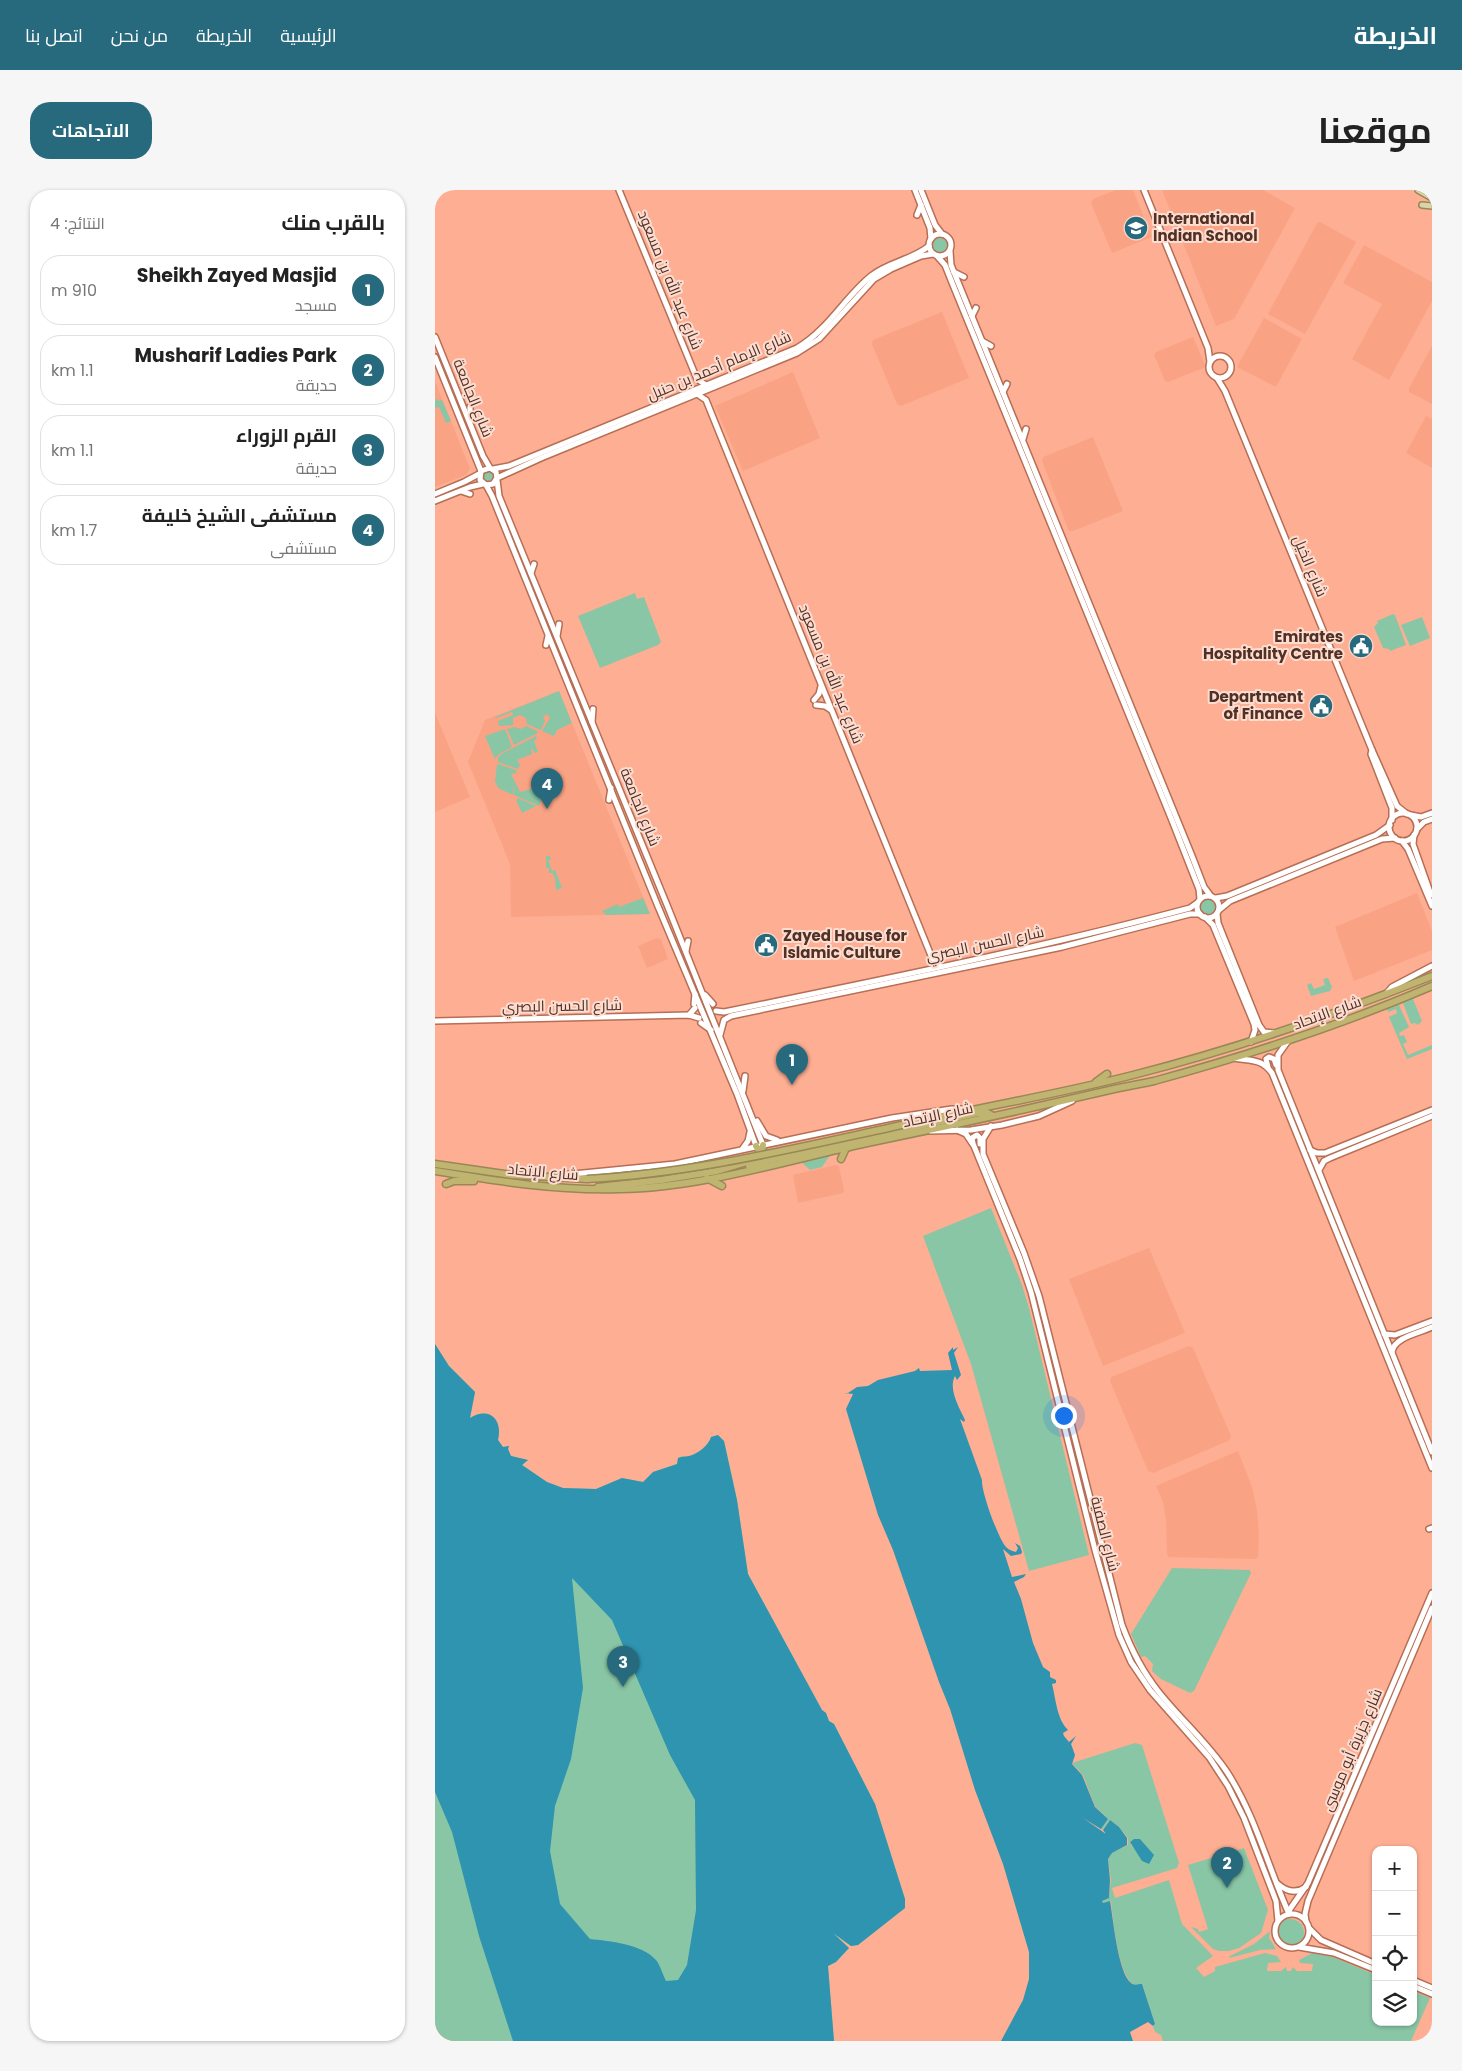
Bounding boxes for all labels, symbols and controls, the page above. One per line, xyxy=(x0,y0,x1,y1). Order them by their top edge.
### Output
text: الخريطة xyxy=(1354,19,1437,52)
text: اتصل بنا xyxy=(25,23,83,48)
text: من نحن xyxy=(111,23,168,48)
text: الخريطة xyxy=(196,23,252,48)
text: الرئيسية xyxy=(280,23,337,48)
button: الاتجاهات xyxy=(30,102,152,159)
text: موقعنا xyxy=(1318,106,1432,155)
street label: شارع عبد الله بن مسعود xyxy=(632,207,708,353)
text: بالقرب منك xyxy=(281,208,385,237)
place label: International Indian School xyxy=(1153,208,1258,246)
text: النتائج: 4 xyxy=(50,212,105,235)
school or university icon: International Indian School xyxy=(1123,215,1149,241)
text: Sheikh Zayed Masjid xyxy=(137,262,337,289)
text: 910 m xyxy=(51,279,97,302)
text: 1 xyxy=(365,279,371,302)
text: مسجد xyxy=(295,294,337,317)
street label: شارع الإمام أحمد بن حنبل xyxy=(643,326,795,406)
text: Musharif Ladies Park xyxy=(134,342,337,369)
street label: شارع الجامعة xyxy=(447,356,499,440)
text: 1.1 km xyxy=(51,359,94,382)
text: 2 xyxy=(363,359,373,382)
text: حديقة xyxy=(296,374,337,397)
text: القرم الزوراء xyxy=(236,422,337,449)
text: 1.1 km xyxy=(51,439,94,462)
text: 3 xyxy=(363,439,373,462)
text: حديقة xyxy=(296,457,337,480)
text: مستشفى الشيخ خليفة xyxy=(142,502,337,529)
text: 1.7 km xyxy=(51,519,97,542)
text: 4 xyxy=(363,519,373,542)
street label: شارع الخيل xyxy=(1287,532,1333,600)
text: مستشفى xyxy=(270,537,337,560)
street label: شارع عبد الله بن مسعود xyxy=(793,601,869,747)
place label: Emirates Hospitality Centre xyxy=(1203,626,1343,664)
public building icon: Emirates Hospitality Centre xyxy=(1348,633,1374,659)
place label: Department of Finance xyxy=(1209,686,1303,724)
public building icon: Department of Finance xyxy=(1308,693,1334,719)
street label: شارع الجامعة xyxy=(614,765,666,849)
pin: 4 xyxy=(531,768,563,809)
street label: شارع الحسن البصري xyxy=(924,921,1046,968)
place label: Zayed House for Islamic Culture xyxy=(783,925,908,963)
public building icon: Zayed House for Islamic Culture xyxy=(753,932,779,958)
street label: شارع الإتحاد xyxy=(1290,990,1364,1036)
street label: شارع الحسن البصري xyxy=(502,994,622,1019)
pin: 1 xyxy=(776,1044,808,1085)
street label: شارع الإتحاد xyxy=(901,1097,975,1133)
street label: شارع الإتحاد xyxy=(506,1158,580,1186)
your location xyxy=(1051,1403,1077,1429)
street label: شارع الصفية xyxy=(1085,1494,1125,1574)
pin: 3 xyxy=(607,1646,639,1687)
street label: شارع جزيرة أبو موسى xyxy=(1316,1685,1388,1815)
map controls xyxy=(1372,1846,1417,2026)
button: + xyxy=(1372,1846,1417,1891)
pin: 2 xyxy=(1211,1847,1243,1888)
button: − xyxy=(1372,1891,1417,1936)
button: locate xyxy=(1372,1936,1417,1981)
button: layers xyxy=(1372,1981,1417,2026)

